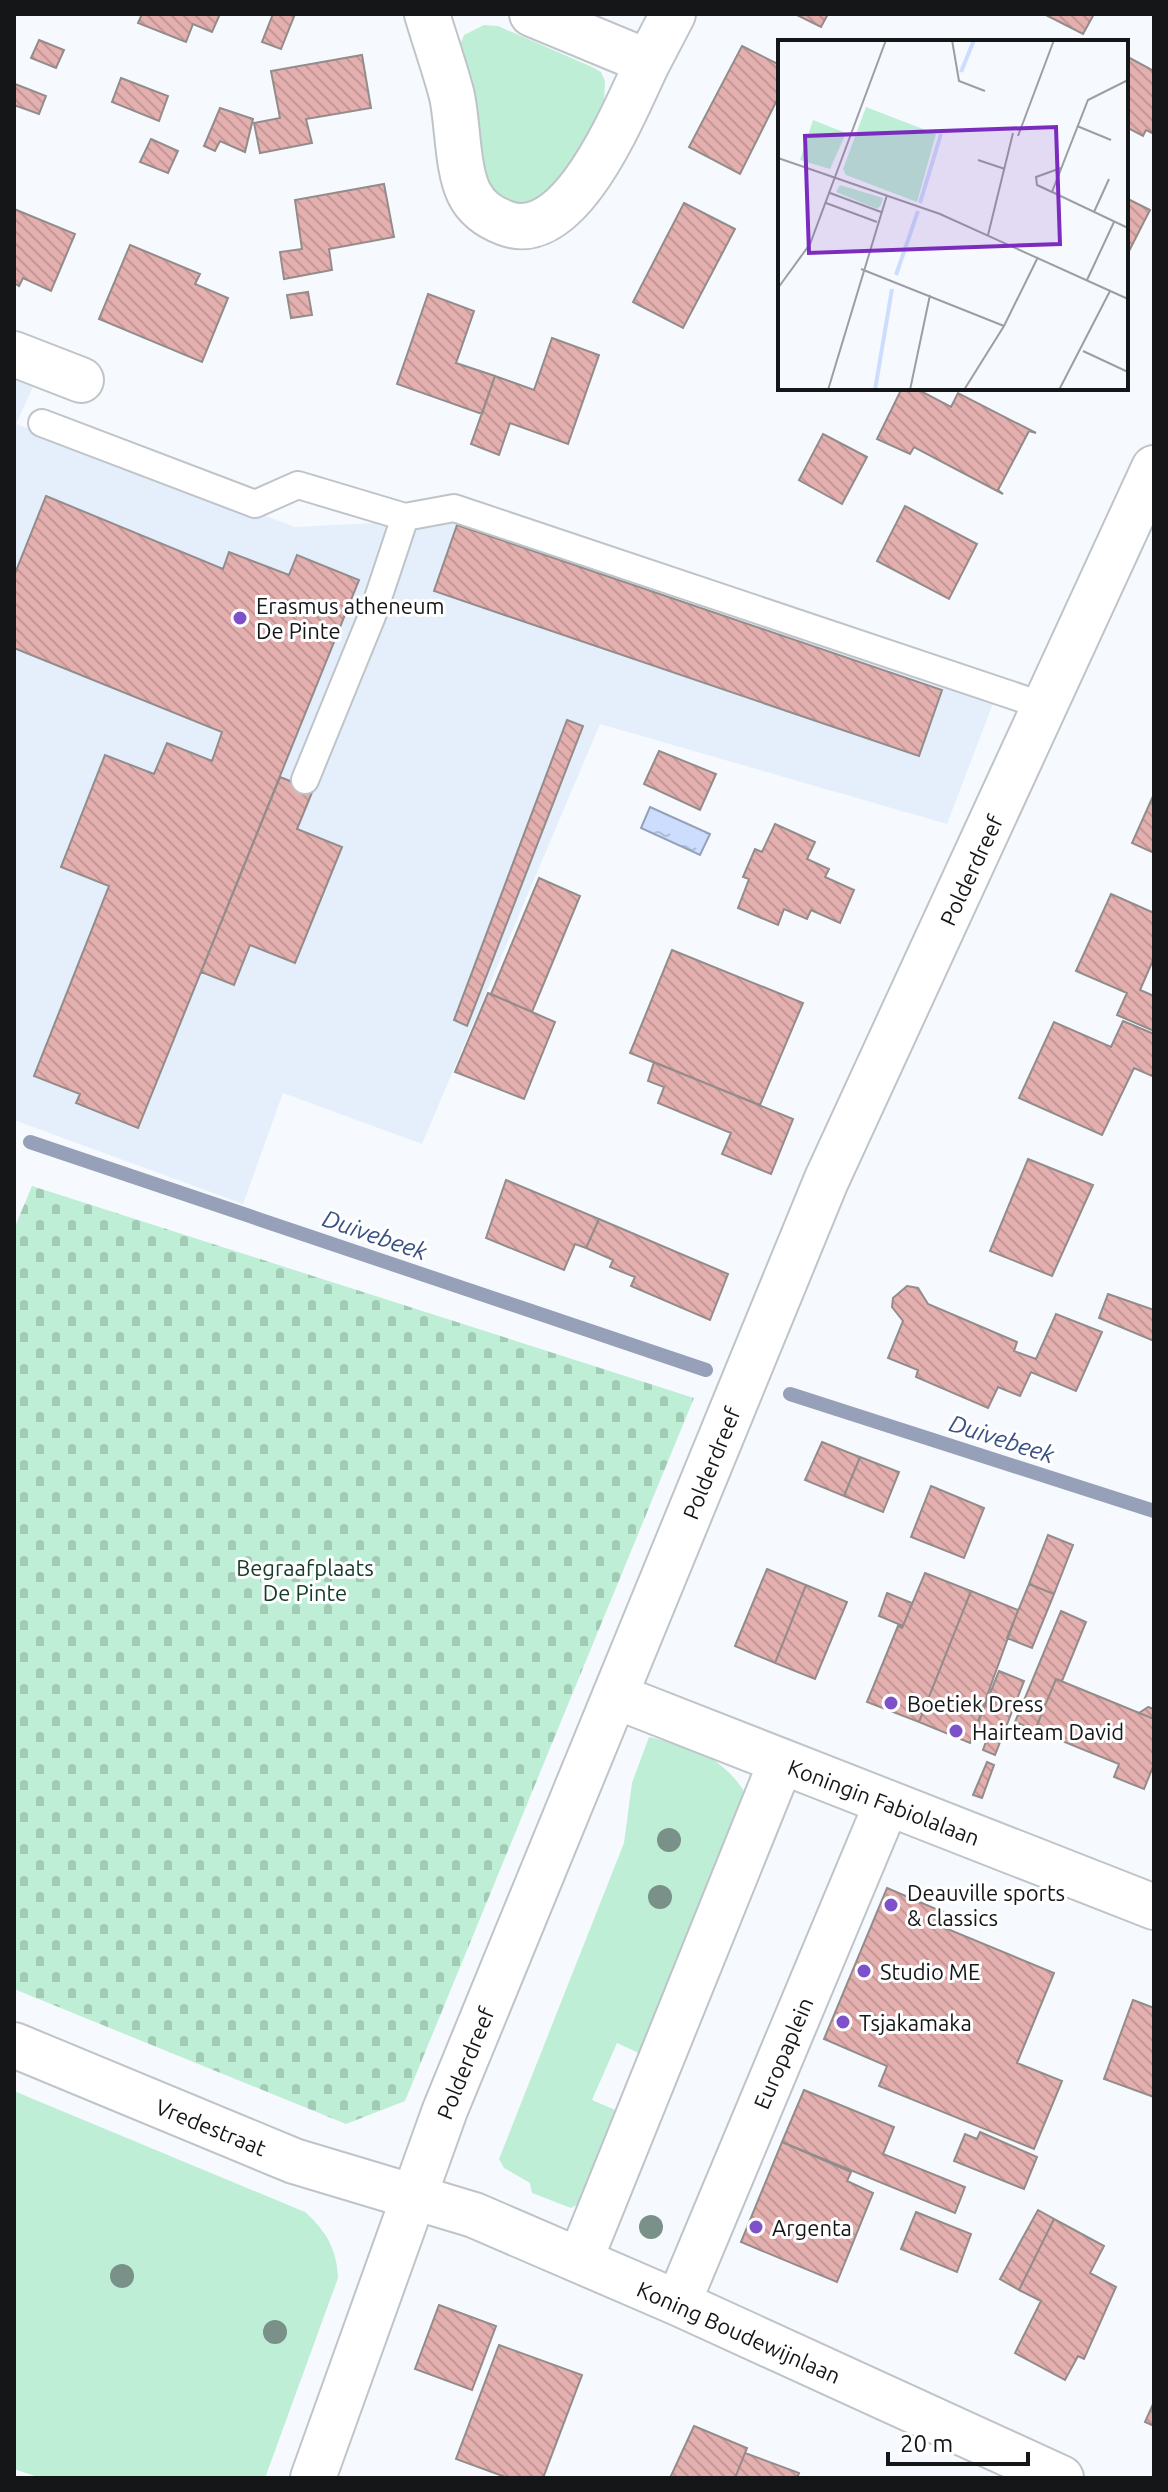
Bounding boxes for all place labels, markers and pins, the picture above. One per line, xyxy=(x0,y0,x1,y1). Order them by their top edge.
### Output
place label: Erasmus atheneum De Pinte xyxy=(256,593,445,643)
marker: Erasmus atheneum De Pinte xyxy=(231,609,249,627)
place label: Boetiek Dress xyxy=(907,1691,1043,1716)
marker: Boetiek Dress xyxy=(882,1694,900,1712)
place label: Hairteam David xyxy=(972,1719,1124,1744)
marker: Hairteam David xyxy=(947,1722,965,1740)
place label: Deauville sports & classics xyxy=(907,1880,1065,1930)
marker: Deauville sports & classics xyxy=(882,1896,900,1914)
place label: Studio ME xyxy=(880,1959,980,1984)
marker: Studio ME xyxy=(855,1962,873,1980)
place label: Tsjakamaka xyxy=(859,2010,972,2035)
marker: Tsjakamaka xyxy=(834,2013,852,2031)
place label: Argenta xyxy=(772,2215,852,2240)
marker: Argenta xyxy=(747,2218,765,2236)

